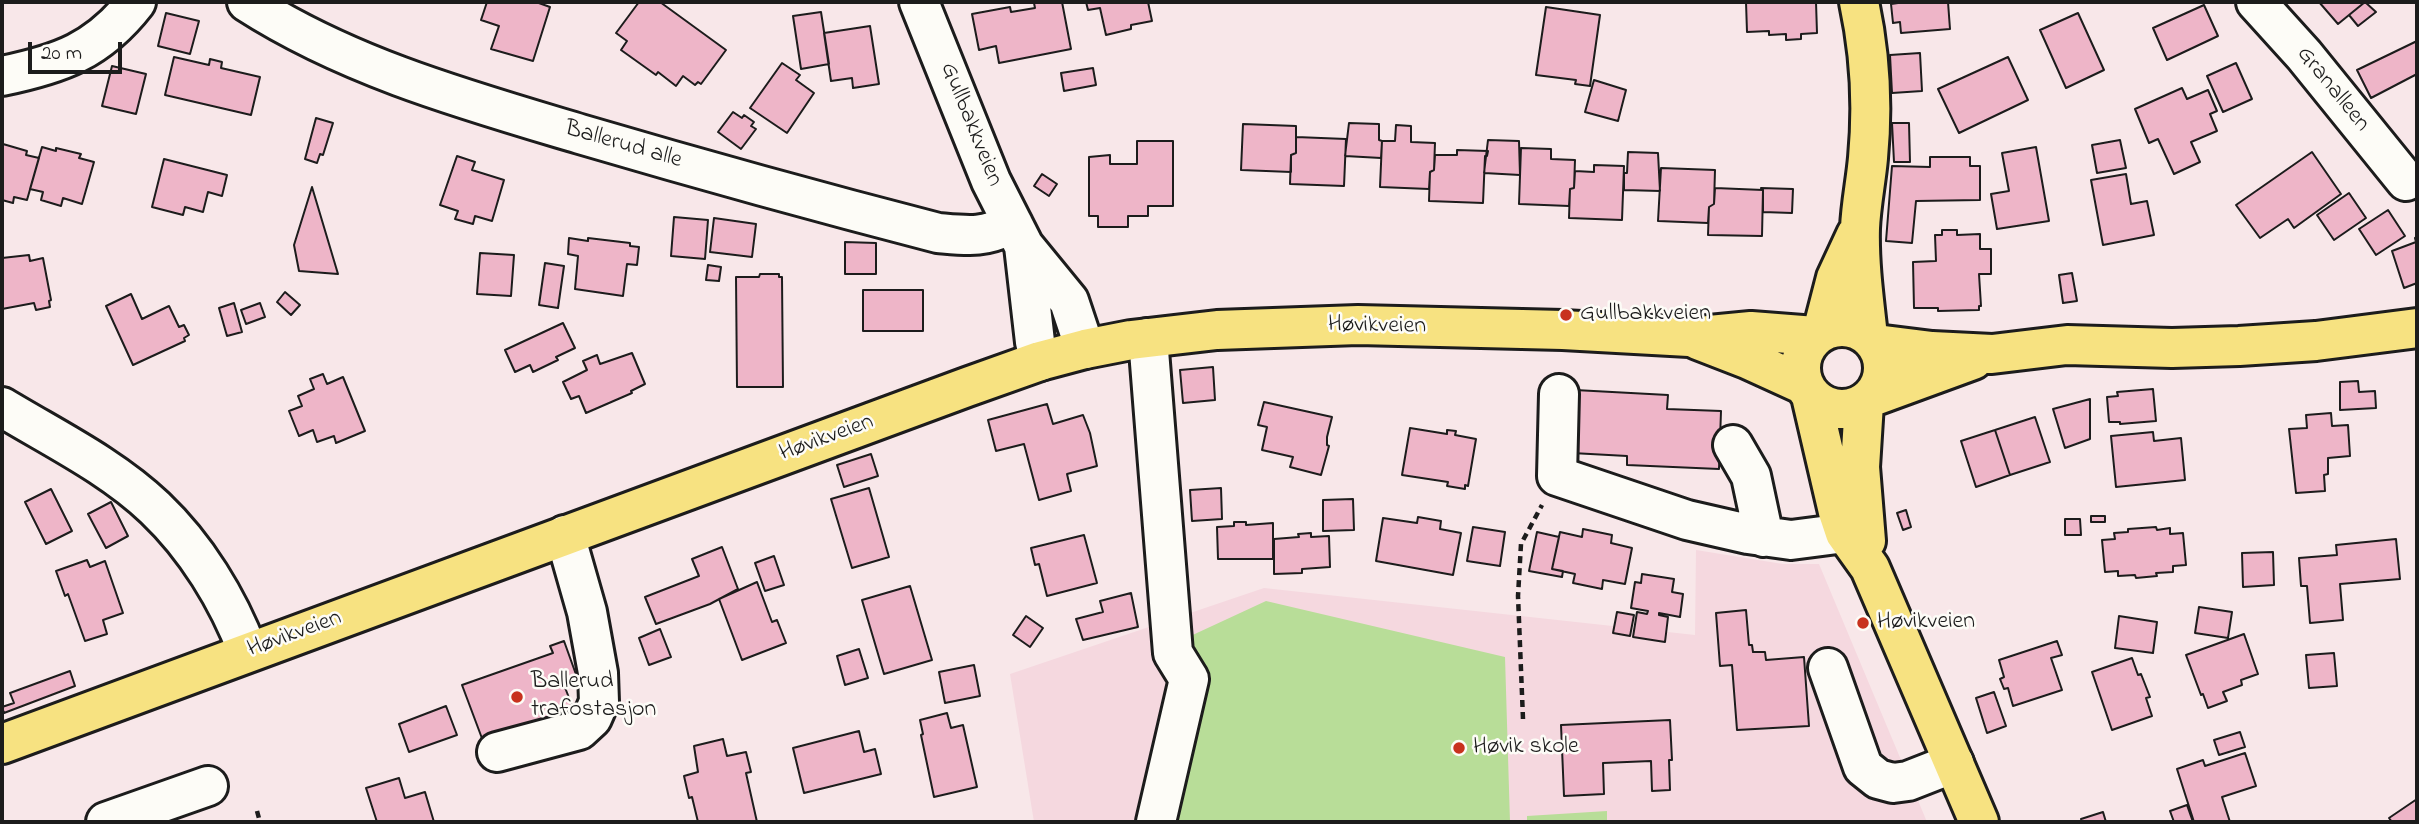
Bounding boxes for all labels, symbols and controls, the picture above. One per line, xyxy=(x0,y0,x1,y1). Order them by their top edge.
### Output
scale bar xyxy=(32,28,126,72)
text: 20 m xyxy=(41,39,82,69)
street label: Granalleen xyxy=(2289,41,2375,139)
street label: Gullbakkveien xyxy=(932,59,1008,191)
street label: Ballerud alle xyxy=(561,116,685,176)
place label: Gullbakkveien xyxy=(1580,301,1711,329)
marker: Gullbakkveien xyxy=(1558,307,1574,323)
street label: Høvikveien xyxy=(1328,312,1426,342)
street label: Høvikveien xyxy=(776,409,878,469)
street label: Høvikveien xyxy=(244,605,346,665)
place label: Høvikveien xyxy=(1877,609,1975,637)
marker: Høvikveien xyxy=(1855,615,1871,631)
place label: Ballerud trafostasjon xyxy=(531,669,656,725)
marker: Ballerud trafostasjon xyxy=(509,689,525,705)
place label: Høvik skole xyxy=(1473,734,1579,762)
marker: Høvik skole xyxy=(1451,740,1467,756)

